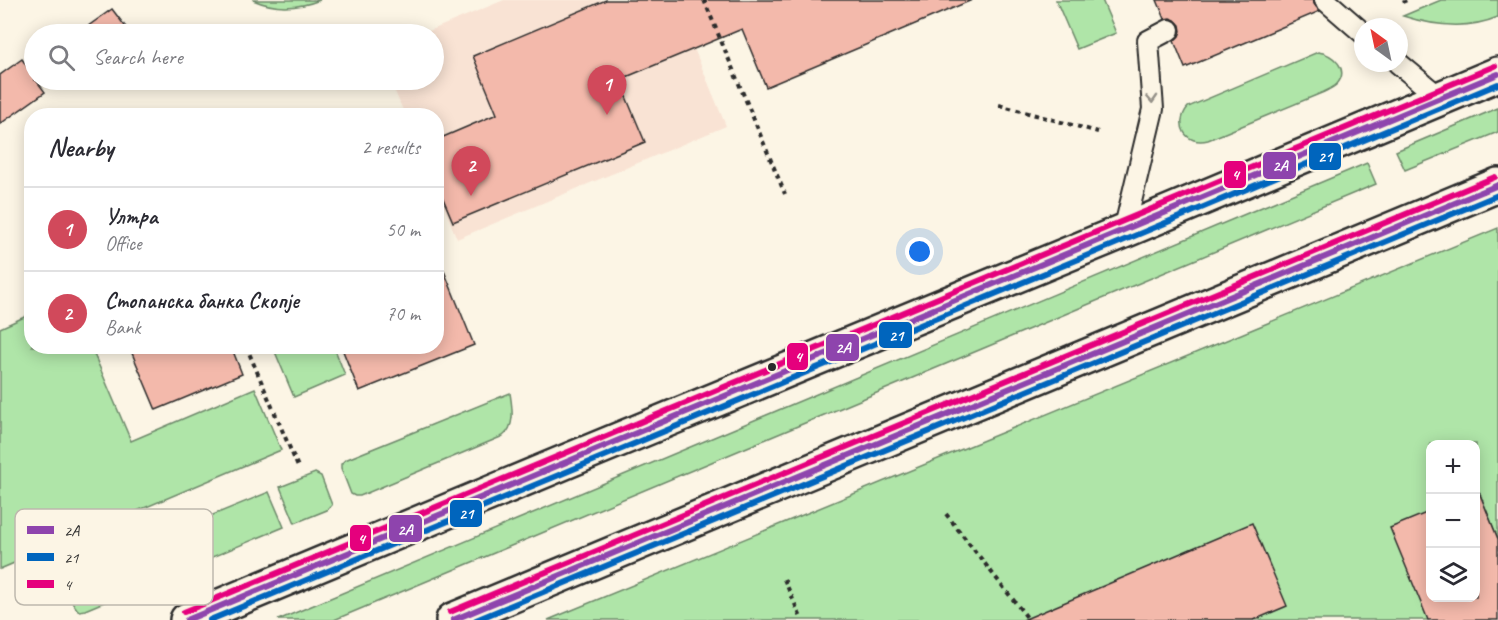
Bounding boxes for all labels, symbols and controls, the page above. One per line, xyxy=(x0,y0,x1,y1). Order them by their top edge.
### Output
north arrow xyxy=(1354,18,1408,72)
search box xyxy=(24,24,444,90)
icon: search xyxy=(45,41,78,74)
text: Search here xyxy=(93,43,183,71)
pin: 1 xyxy=(588,66,626,115)
one-way arrow xyxy=(1146,95,1159,104)
text: Nearby xyxy=(48,131,113,164)
text: 2 results xyxy=(361,135,420,160)
line badge: 21 xyxy=(1308,142,1342,171)
pin: 2 xyxy=(452,146,490,196)
text: 21 xyxy=(1318,147,1334,167)
line badge: 2A xyxy=(1262,151,1297,180)
text: 2A xyxy=(1272,156,1290,176)
line badge: 4 xyxy=(1223,160,1247,189)
text: 4 xyxy=(1231,165,1240,185)
text: Ултра xyxy=(105,203,158,231)
text: 1 xyxy=(63,217,72,242)
text: 50 m xyxy=(386,217,420,242)
text: Office xyxy=(105,231,142,256)
your location xyxy=(905,237,934,266)
text: Стопанска банка Скопје xyxy=(105,287,299,315)
text: 2 xyxy=(63,301,72,326)
text: 70 m xyxy=(386,301,420,326)
text: Bank xyxy=(105,315,140,340)
line badge: 21 xyxy=(878,321,913,349)
text: 21 xyxy=(889,326,905,346)
line badge: 2A xyxy=(825,333,860,362)
text: 2A xyxy=(835,338,853,358)
line badge: 4 xyxy=(786,342,809,371)
text: 4 xyxy=(794,347,803,367)
unlabelled marker xyxy=(766,361,778,373)
map controls xyxy=(1426,440,1480,602)
button: + xyxy=(1426,440,1480,494)
button: − xyxy=(1426,494,1480,548)
line badge: 21 xyxy=(449,499,483,528)
text: 21 xyxy=(459,504,475,524)
legend xyxy=(15,509,213,605)
line badge: 2A xyxy=(388,514,423,543)
text: 2A xyxy=(397,520,415,540)
text: 2A xyxy=(64,521,80,541)
line badge: 4 xyxy=(349,524,372,552)
text: 4 xyxy=(357,529,366,549)
text: 21 xyxy=(64,548,79,568)
button: layers xyxy=(1426,548,1480,602)
text: 4 xyxy=(64,575,73,595)

